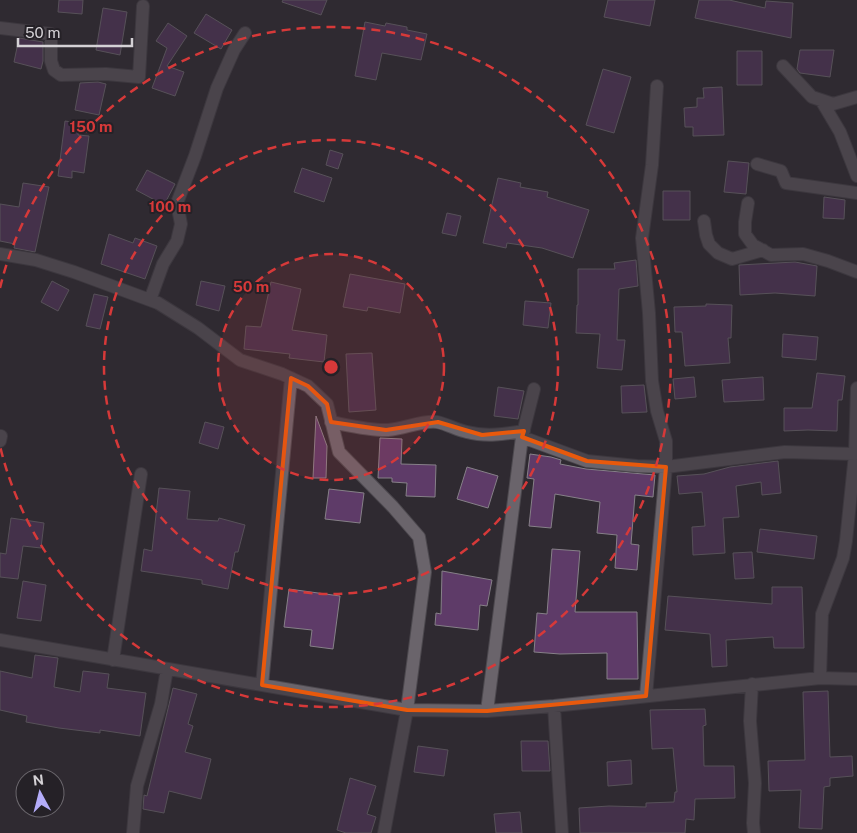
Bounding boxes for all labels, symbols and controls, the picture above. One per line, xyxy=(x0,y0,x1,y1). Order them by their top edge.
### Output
scale bar xyxy=(18,15,131,47)
text: 50 m xyxy=(25,24,60,41)
text: 150 m xyxy=(69,118,113,135)
text: 100 m xyxy=(149,198,191,215)
text: 50 m xyxy=(233,278,269,295)
centre of rings xyxy=(322,358,340,376)
north arrow xyxy=(15,768,65,818)
text: N xyxy=(32,771,45,789)

